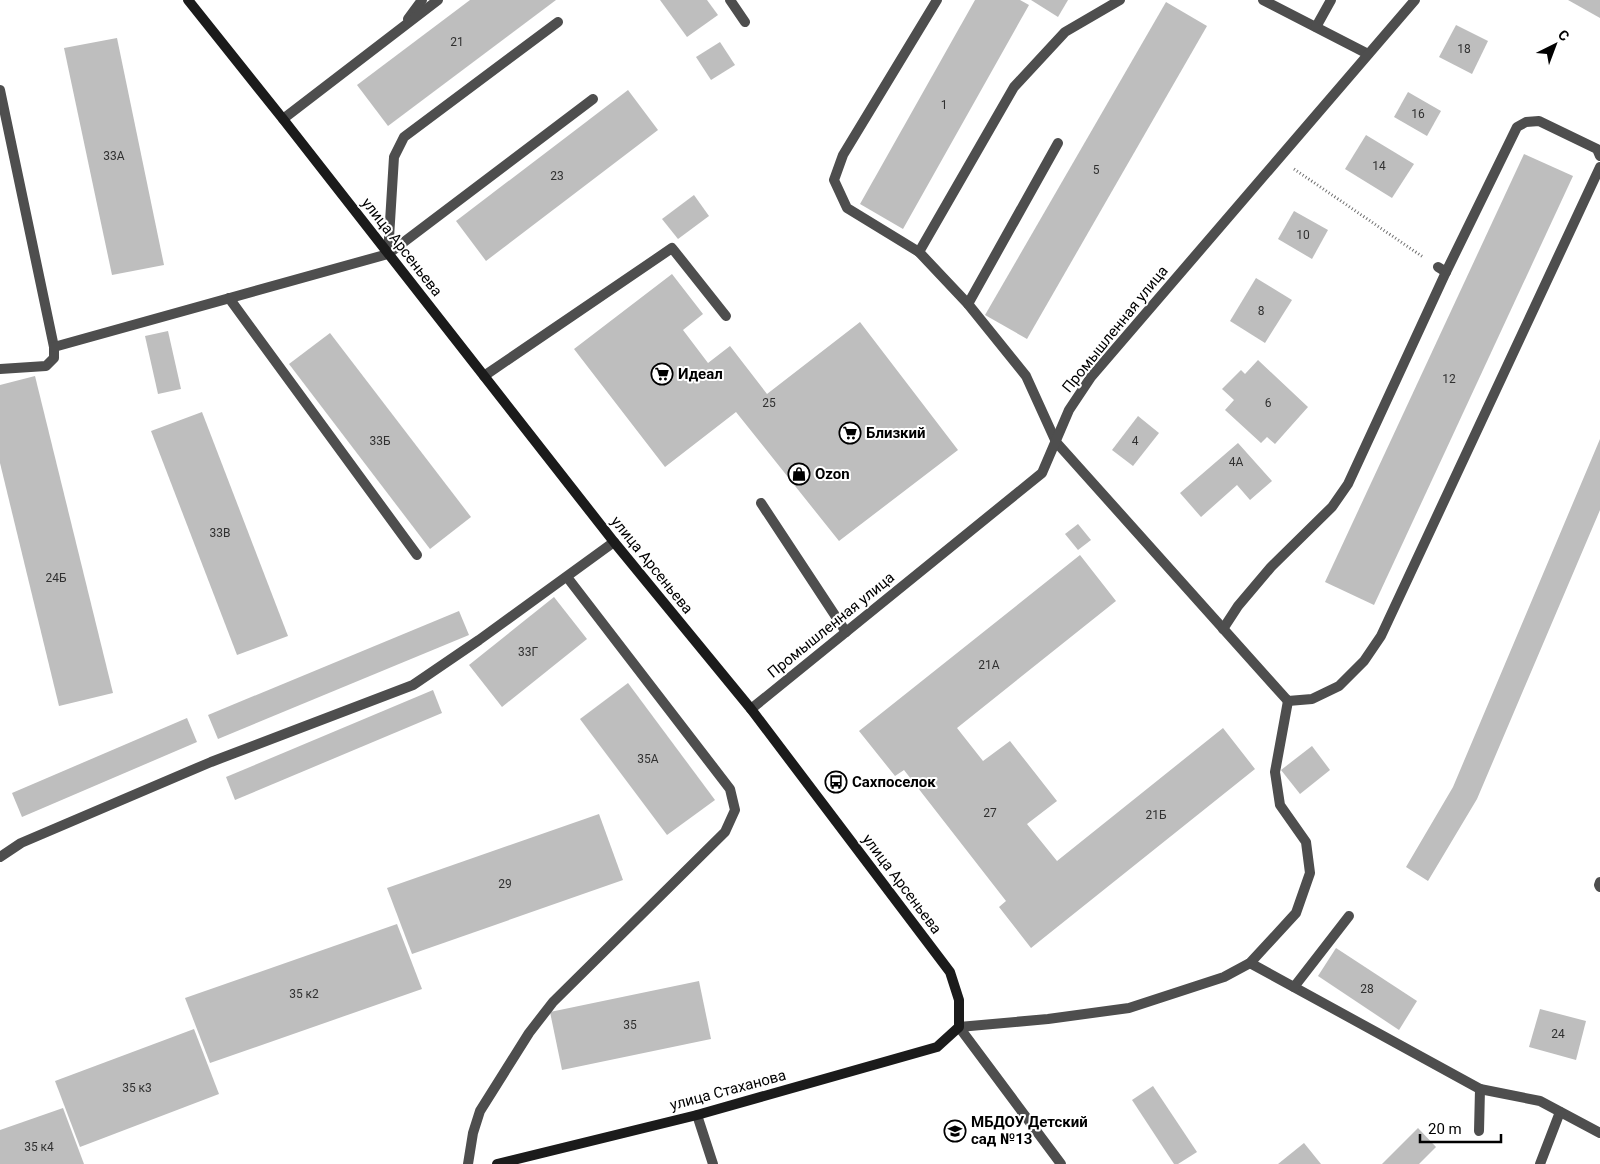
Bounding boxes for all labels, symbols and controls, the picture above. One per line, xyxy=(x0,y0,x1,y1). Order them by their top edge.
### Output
north arrow xyxy=(1530,20,1580,70)
text: С xyxy=(1555,26,1572,44)
house number: 21 xyxy=(450,35,464,49)
house number: 18 xyxy=(1457,42,1471,56)
house number: 1 xyxy=(941,98,947,112)
house number: 16 xyxy=(1411,107,1425,121)
house number: 33А xyxy=(103,149,125,163)
house number: 14 xyxy=(1372,159,1386,173)
house number: 5 xyxy=(1093,163,1100,177)
house number: 23 xyxy=(550,169,564,183)
street label: улица Арсеньева xyxy=(358,194,446,300)
house number: 10 xyxy=(1296,228,1310,242)
street label: Промышленная улица xyxy=(1058,262,1172,396)
house number: 8 xyxy=(1258,304,1265,318)
supermarket icon: Идеал xyxy=(650,362,674,386)
place label: Идеал xyxy=(678,365,723,383)
house number: 12 xyxy=(1442,372,1456,386)
house number: 25 xyxy=(762,396,776,410)
house number: 6 xyxy=(1265,396,1272,410)
supermarket icon: Близкий xyxy=(838,421,862,445)
place label: Близкий xyxy=(866,424,926,442)
house number: 33Б xyxy=(369,434,391,448)
house number: 4 xyxy=(1132,434,1139,448)
house number: 4А xyxy=(1229,455,1243,469)
shop icon: Ozon xyxy=(787,462,811,486)
place label: Ozon xyxy=(815,465,850,483)
street label: улица Арсеньева xyxy=(607,513,697,617)
house number: 33В xyxy=(210,526,230,540)
street label: Промышленная улица xyxy=(764,568,898,682)
house number: 24Б xyxy=(45,571,67,585)
house number: 33Г xyxy=(518,645,538,659)
house number: 21А xyxy=(978,658,1000,672)
house number: 35А xyxy=(637,752,659,766)
bus stop icon: Сахпоселок xyxy=(824,770,848,794)
place label: Сахпоселок xyxy=(852,773,936,791)
house number: 27 xyxy=(983,806,997,820)
house number: 21Б xyxy=(1145,808,1167,822)
street label: улица Арсеньева xyxy=(859,831,945,937)
house number: 29 xyxy=(498,877,512,891)
house number: 28 xyxy=(1360,982,1374,996)
house number: 35 к2 xyxy=(289,987,319,1001)
house number: 35 xyxy=(623,1018,637,1032)
house number: 24 xyxy=(1551,1027,1565,1041)
street label: улица Стаханова xyxy=(668,1066,788,1114)
house number: 35 к3 xyxy=(122,1081,152,1095)
scale bar xyxy=(1420,1112,1501,1144)
place label: МБДОУ Детский сад №13 xyxy=(971,1113,1088,1148)
school or university icon: МБДОУ Детский сад №13 xyxy=(943,1119,967,1143)
text: 20 m xyxy=(1428,1120,1462,1138)
house number: 35 к4 xyxy=(24,1140,54,1154)

